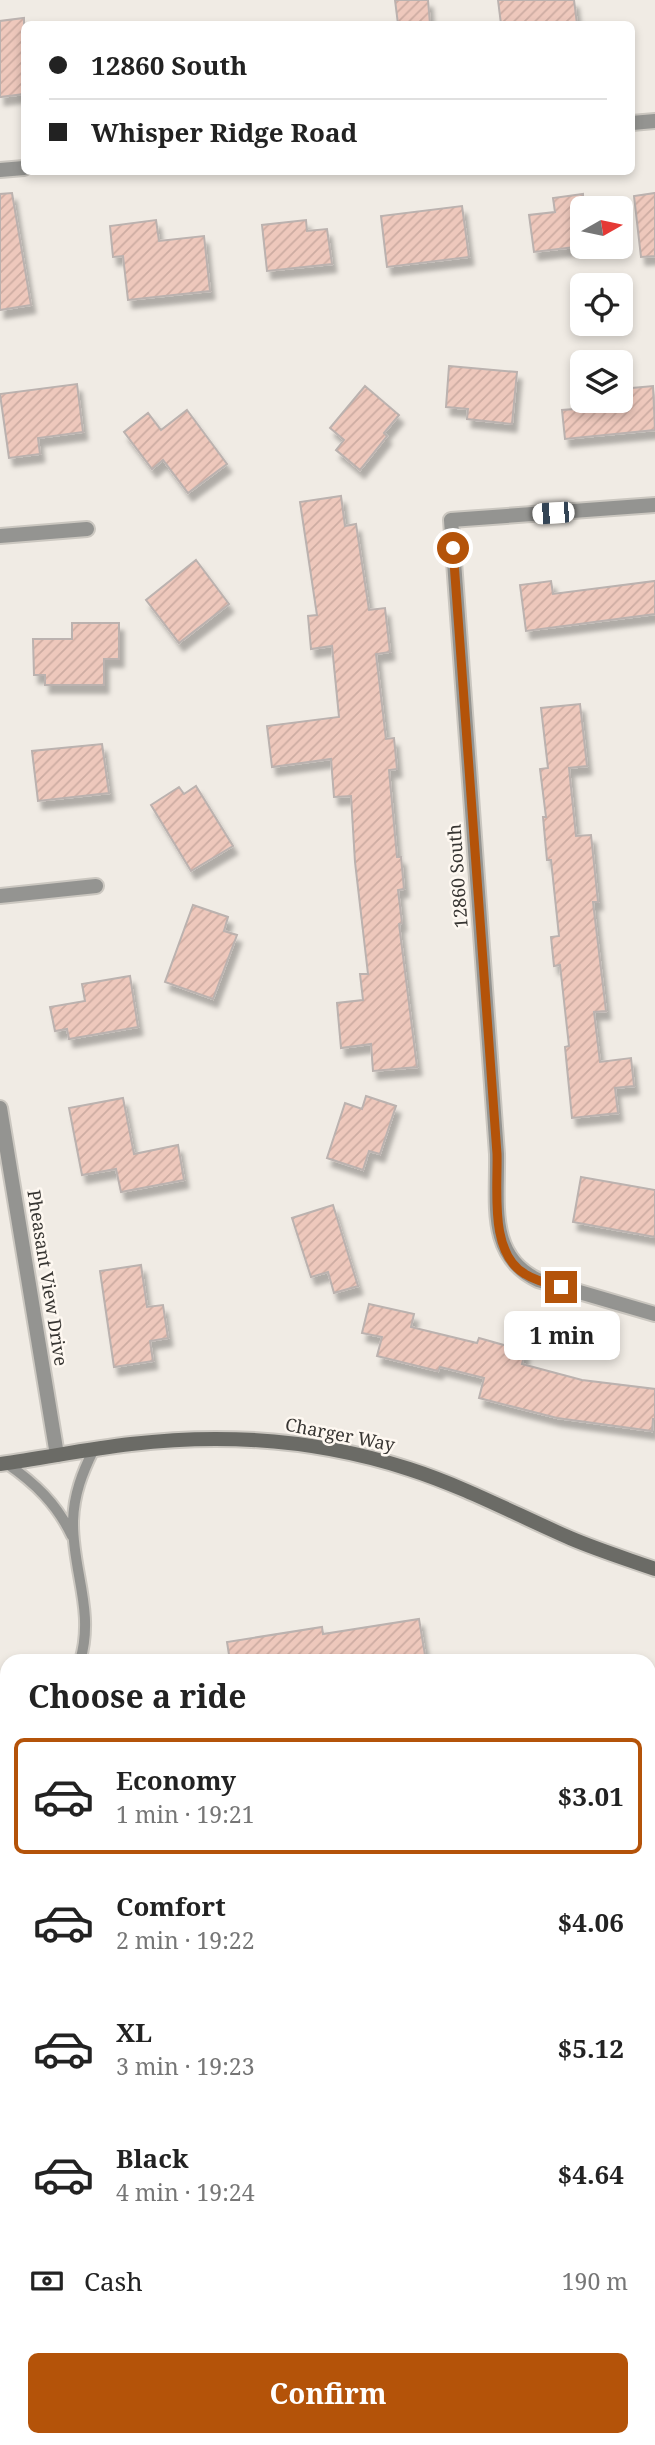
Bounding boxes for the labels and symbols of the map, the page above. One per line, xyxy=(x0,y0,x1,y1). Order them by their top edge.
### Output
north arrow xyxy=(570,196,634,259)
car xyxy=(532,501,575,525)
route start xyxy=(437,532,469,564)
street label: 12860 South xyxy=(441,823,473,929)
street label: Pheasant View Drive xyxy=(22,1188,74,1368)
route end xyxy=(545,1271,577,1303)
callout: 1 min xyxy=(503,1312,619,1360)
street label: Charger Way xyxy=(283,1412,398,1457)

